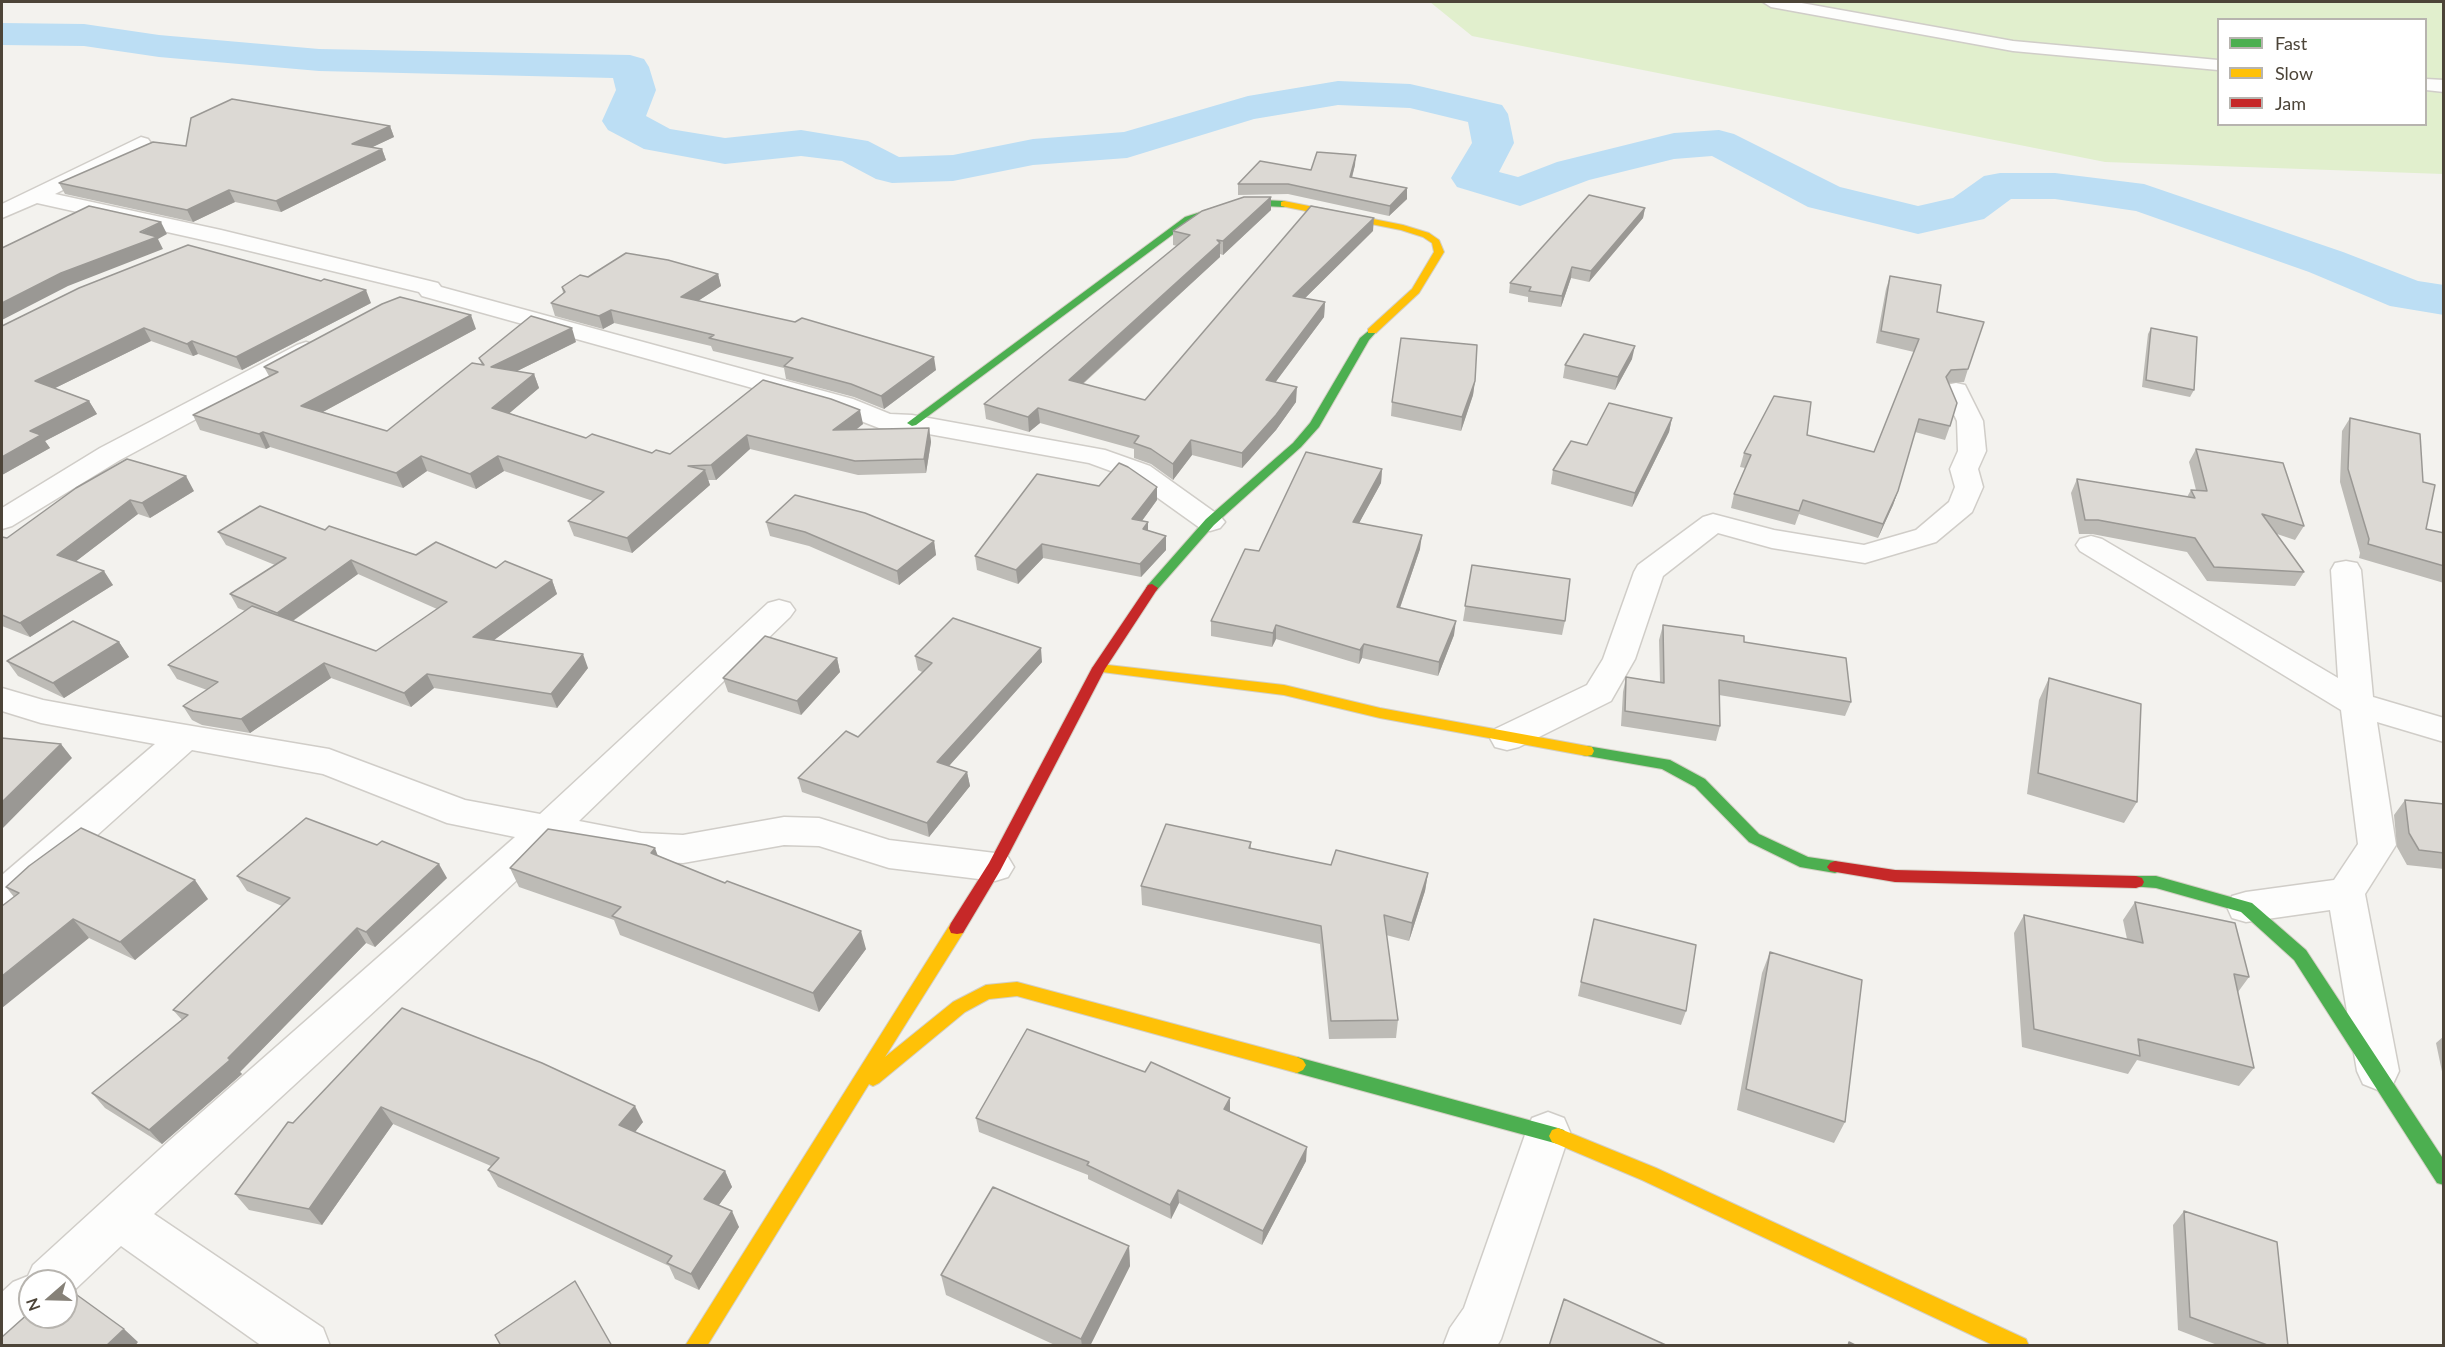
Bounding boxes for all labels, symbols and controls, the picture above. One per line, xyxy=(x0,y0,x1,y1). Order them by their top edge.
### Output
legend xyxy=(2217,18,2427,126)
text: Fast xyxy=(2275,32,2307,54)
text: Slow xyxy=(2275,62,2313,84)
text: Jam xyxy=(2275,92,2306,114)
north arrow xyxy=(18,1269,78,1329)
text: N xyxy=(21,1296,44,1314)

